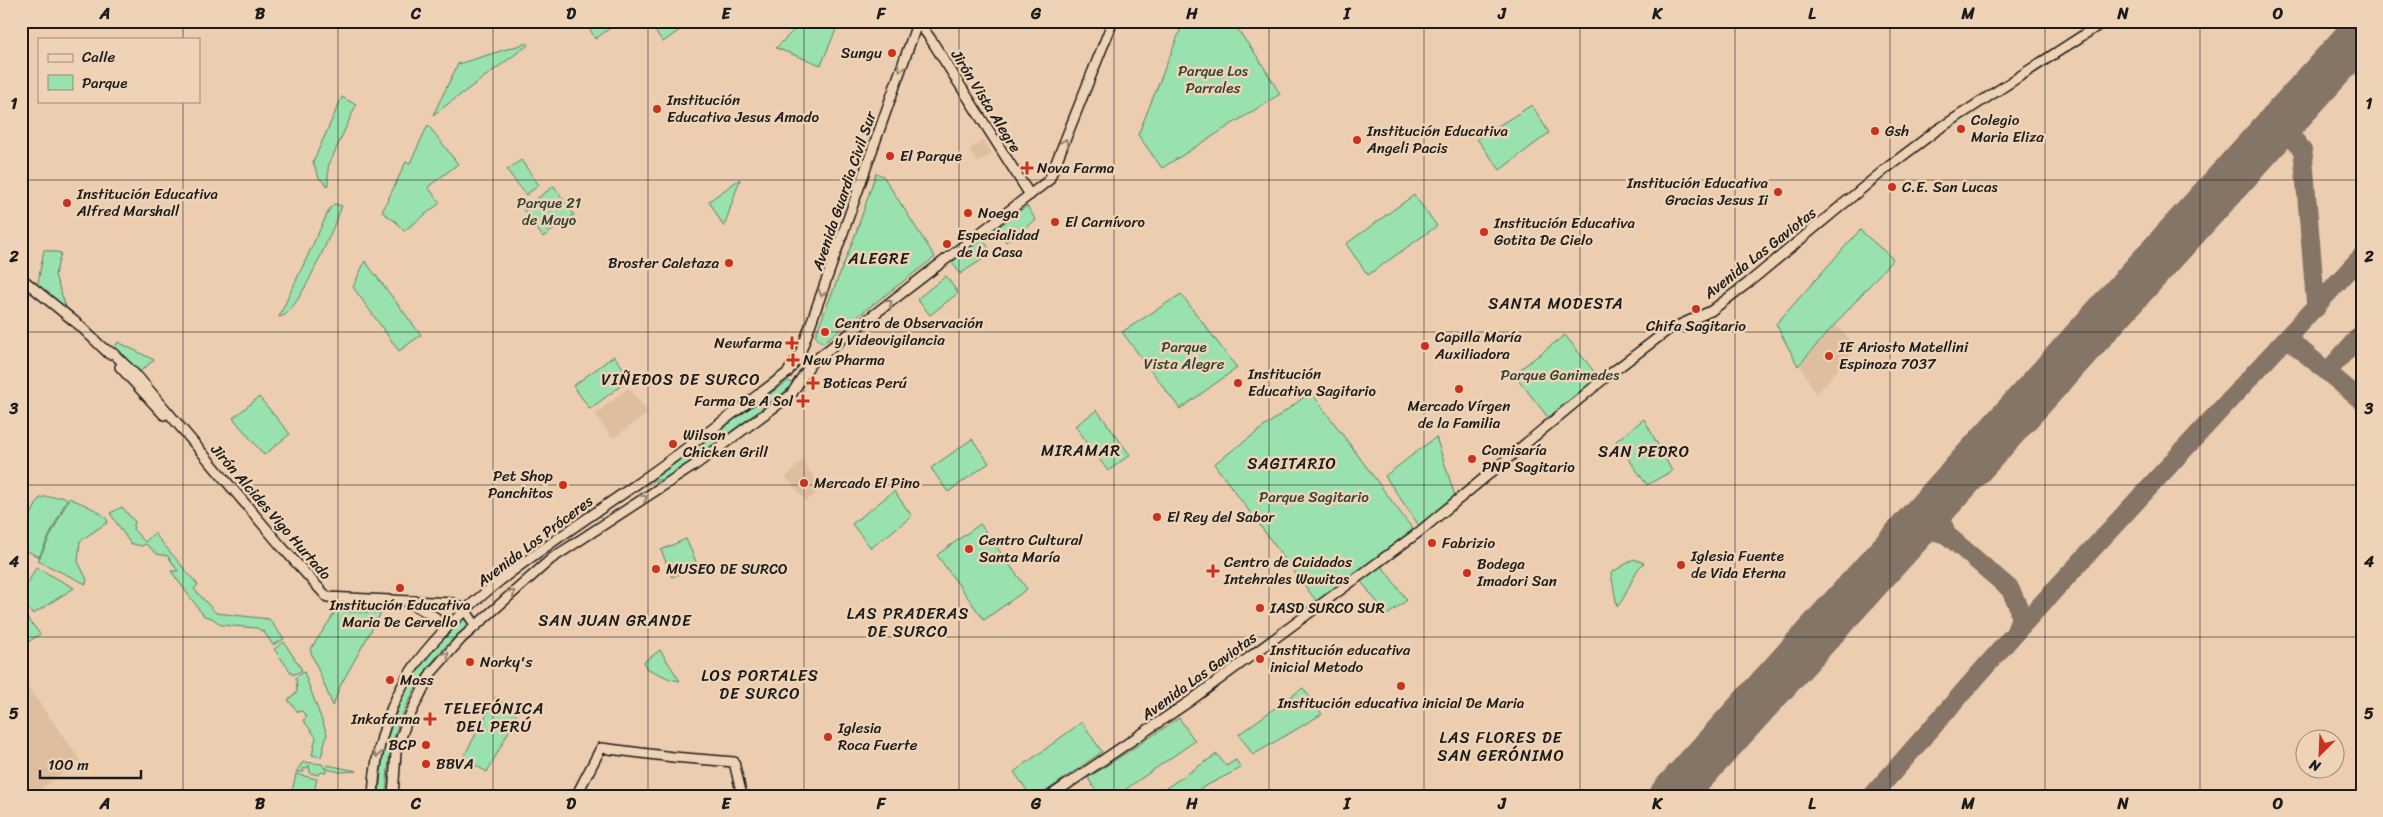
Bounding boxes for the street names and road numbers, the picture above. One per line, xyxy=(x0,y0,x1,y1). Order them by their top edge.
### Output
street label: Jirón Vista Alegre xyxy=(943,43,1028,158)
street label: Avenida Guardia Civil Sur xyxy=(804,107,884,275)
street label: Avenida Las Gaviotas xyxy=(1697,200,1822,306)
street label: Jirón Alcides Vigo Hurtado xyxy=(204,437,338,586)
street label: Avenida Los Próceres xyxy=(470,488,599,594)
street label: Avenida Las Gaviotas xyxy=(1135,625,1262,727)

